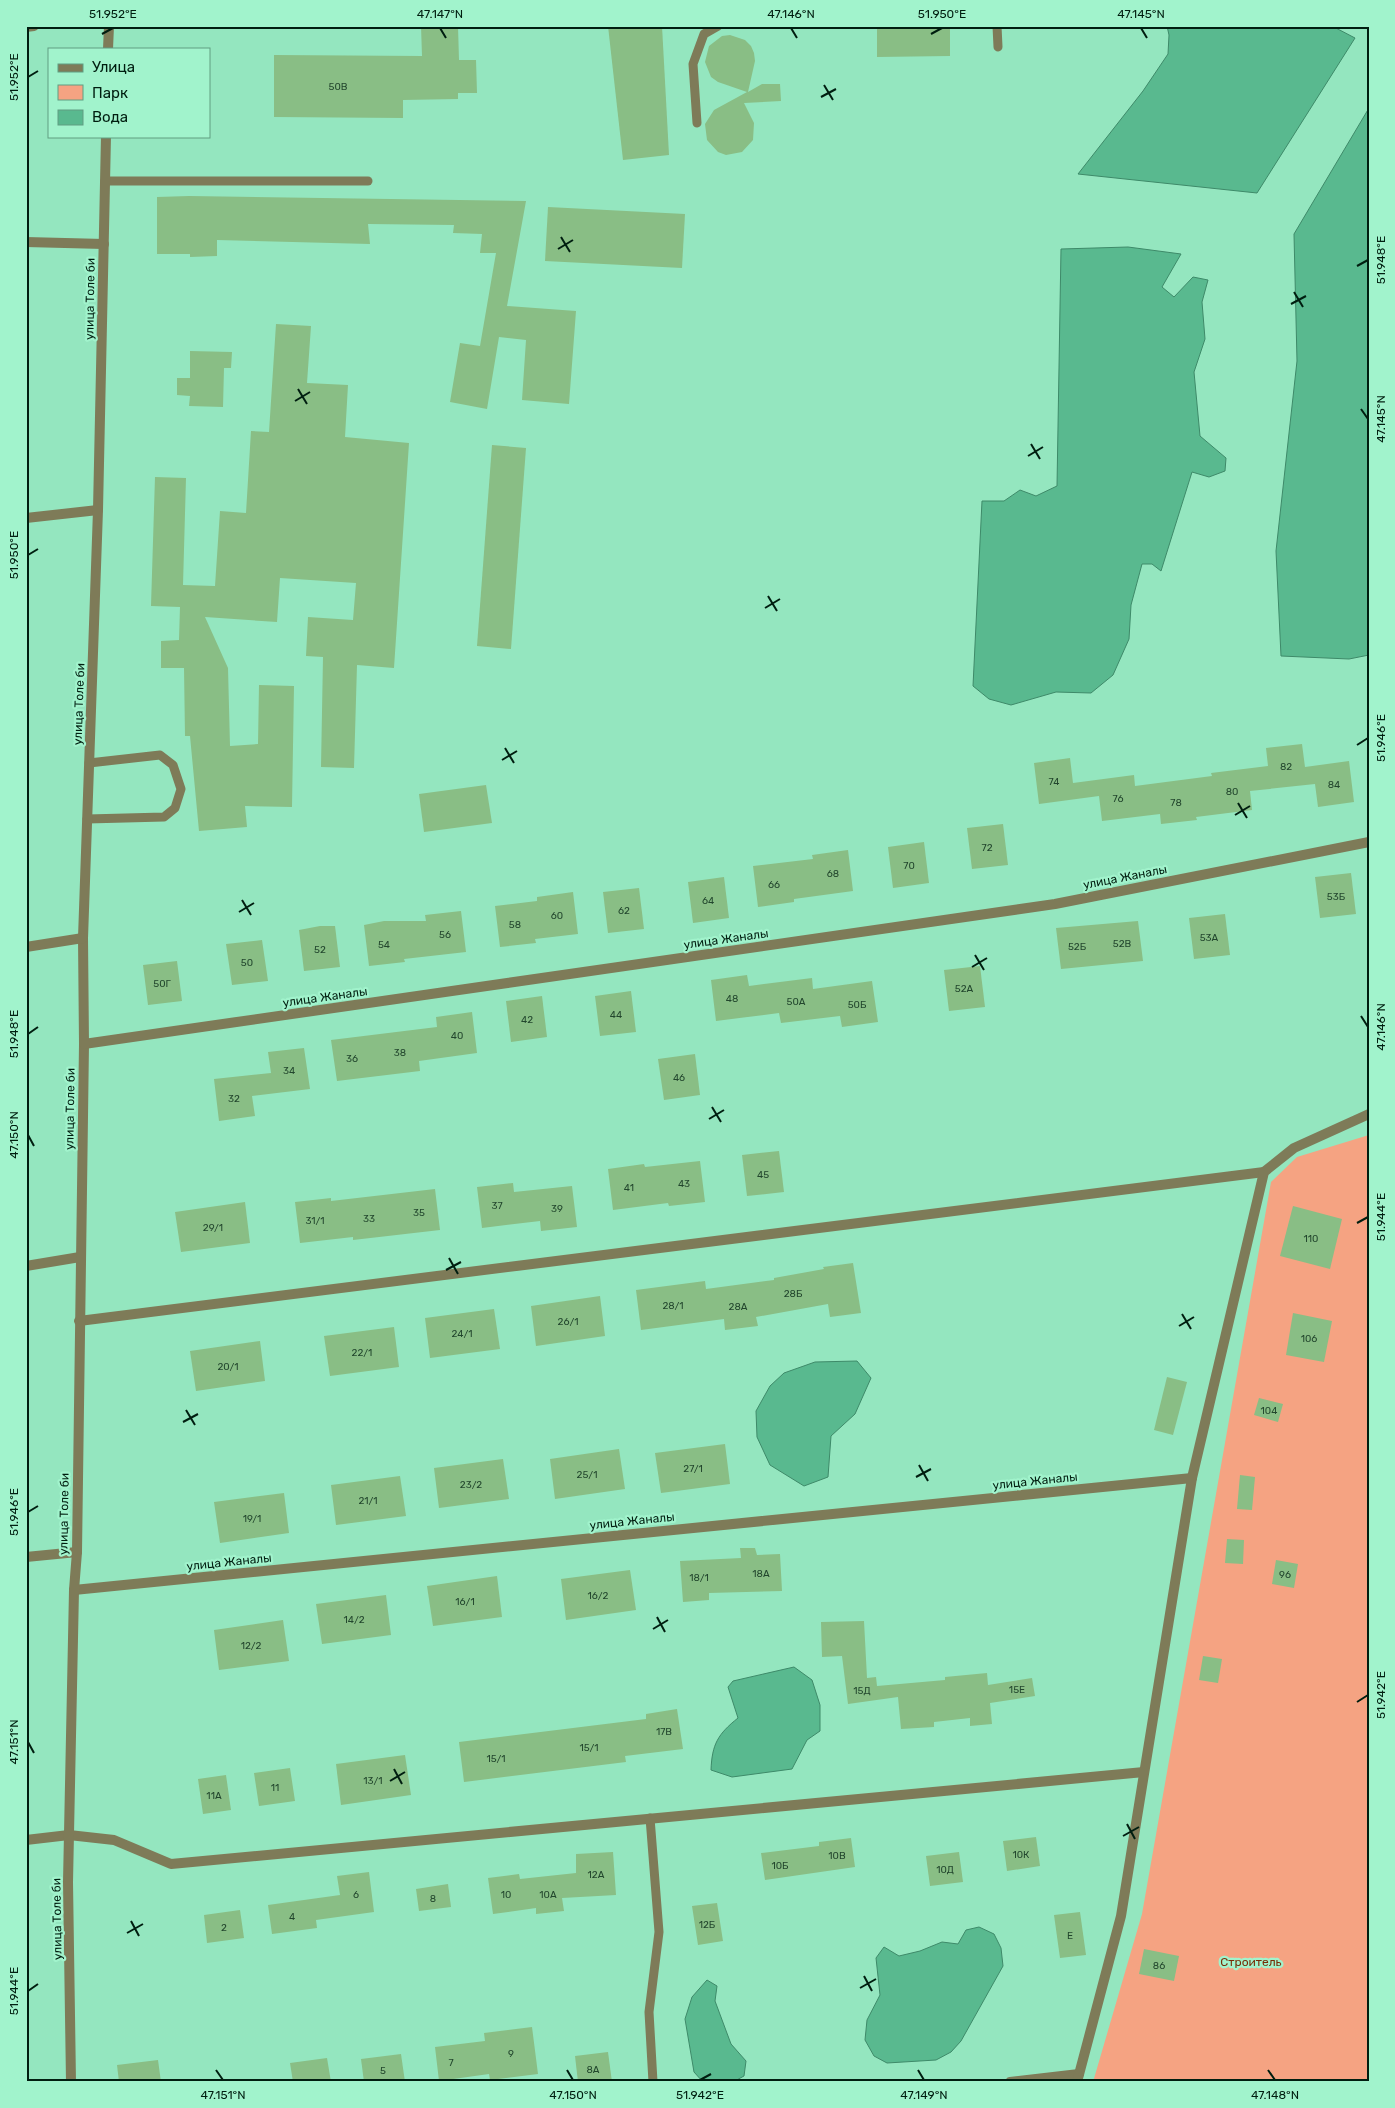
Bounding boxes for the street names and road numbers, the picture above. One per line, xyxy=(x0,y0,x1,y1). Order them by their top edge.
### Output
street label: улица Толе би xyxy=(82,258,98,340)
street label: улица Толе би xyxy=(71,663,87,745)
street label: улица Жаналы xyxy=(1082,862,1168,892)
street label: улица Жаналы xyxy=(683,926,769,952)
street label: улица Жаналы xyxy=(282,984,368,1010)
street label: улица Толе би xyxy=(62,1068,78,1150)
street label: улица Жаналы xyxy=(992,1470,1078,1492)
street label: улица Толе би xyxy=(56,1473,72,1555)
street label: улица Жаналы xyxy=(589,1510,675,1532)
street label: улица Жаналы xyxy=(186,1551,272,1573)
street label: улица Толе би xyxy=(49,1878,65,1960)

